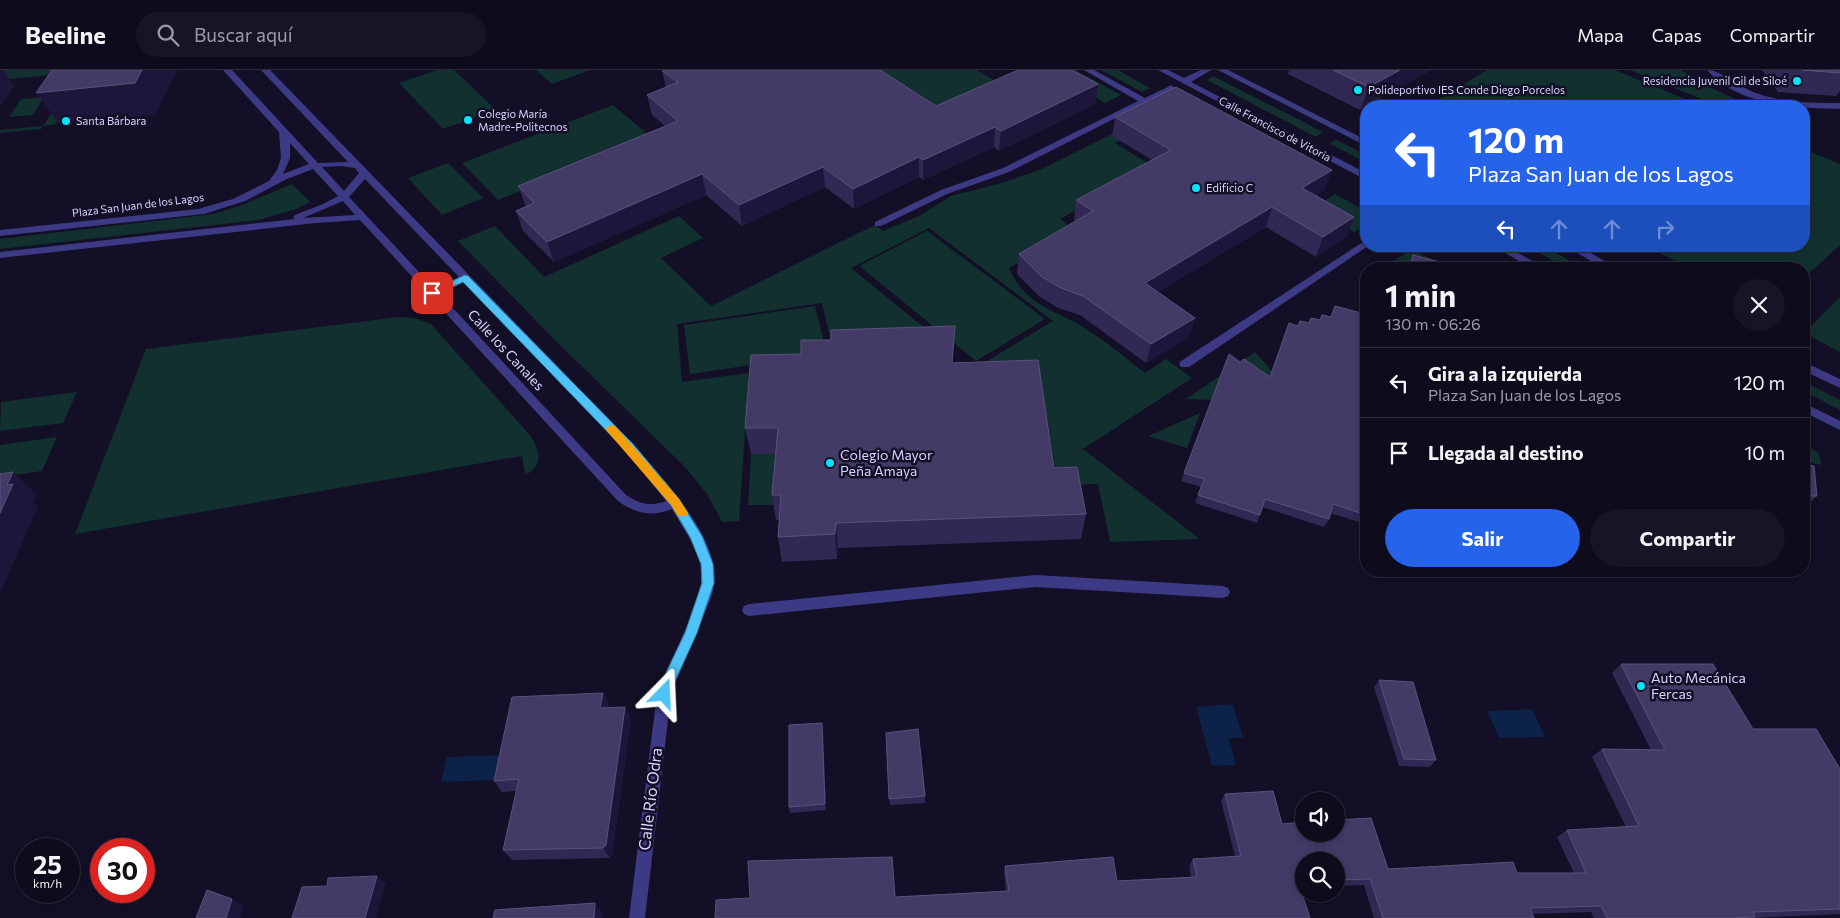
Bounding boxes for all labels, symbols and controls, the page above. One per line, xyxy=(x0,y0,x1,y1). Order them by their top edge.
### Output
search box xyxy=(136,12,486,57)
text: Beeline xyxy=(25,20,106,49)
icon: search xyxy=(154,21,182,49)
text: Buscar aquí xyxy=(194,23,293,46)
text: Mapa xyxy=(1577,24,1624,46)
text: Capas xyxy=(1652,24,1702,46)
text: Compartir xyxy=(1730,24,1815,46)
place label: Residencia Juvenil Gil de Siloé xyxy=(1643,74,1787,88)
marker: Residencia Juvenil Gil de Siloé xyxy=(1791,75,1803,87)
place label: Polideportivo IES Conde Diego Porcelos xyxy=(1368,83,1565,96)
marker: Polideportivo IES Conde Diego Porcelos xyxy=(1352,84,1364,96)
street label: Calle Francisco de Vitoria xyxy=(1217,93,1334,164)
place label: Colegio María Madre-Politecnos xyxy=(478,107,568,133)
place label: Santa Bárbara xyxy=(76,114,146,127)
marker: Colegio María Madre-Politecnos xyxy=(462,114,474,126)
marker: Santa Bárbara xyxy=(60,115,72,127)
text: 120 m xyxy=(1468,117,1564,160)
icon: left xyxy=(1385,120,1450,185)
text: Plaza San Juan de los Lagos xyxy=(1468,160,1734,187)
place label: Edificio C xyxy=(1206,181,1253,194)
marker: Edificio C xyxy=(1190,182,1202,194)
street label: Plaza San Juan de los Lagos xyxy=(71,190,205,220)
icon: left xyxy=(1492,215,1520,243)
icon: ahead xyxy=(1545,215,1573,243)
icon: ahead xyxy=(1598,215,1626,243)
icon: right xyxy=(1651,215,1679,243)
pin xyxy=(411,272,453,314)
text: 1 min xyxy=(1385,276,1456,313)
icon: arrive xyxy=(418,279,446,307)
button: close xyxy=(1733,279,1785,331)
street label: Calle los Canales xyxy=(465,306,548,394)
text: 130 m · 06:26 xyxy=(1385,314,1481,333)
text: Gira a la izquierda xyxy=(1428,362,1582,385)
icon: left xyxy=(1385,369,1413,397)
text: 120 m xyxy=(1734,371,1785,394)
text: Plaza San Juan de los Lagos xyxy=(1428,385,1621,404)
icon: arrive xyxy=(1385,439,1413,467)
text: Llegada al destino xyxy=(1428,441,1584,464)
text: 10 m xyxy=(1744,441,1785,464)
place label: Colegio Mayor Peña Amaya xyxy=(840,446,933,479)
marker: Colegio Mayor Peña Amaya xyxy=(824,457,836,469)
button: Salir xyxy=(1385,509,1580,567)
button: Compartir xyxy=(1590,509,1785,567)
position arrow xyxy=(637,667,689,719)
place label: Auto Mecánica Fercas xyxy=(1651,669,1746,702)
marker: Auto Mecánica Fercas xyxy=(1635,680,1647,692)
street label: Calle Río Odra xyxy=(634,747,665,851)
map controls xyxy=(1295,792,1345,902)
button: sound xyxy=(1295,792,1345,842)
speed limit sign: 30 xyxy=(90,838,155,903)
text: 25 xyxy=(33,849,62,879)
button: search xyxy=(1295,852,1345,902)
text: km/h xyxy=(33,876,62,890)

